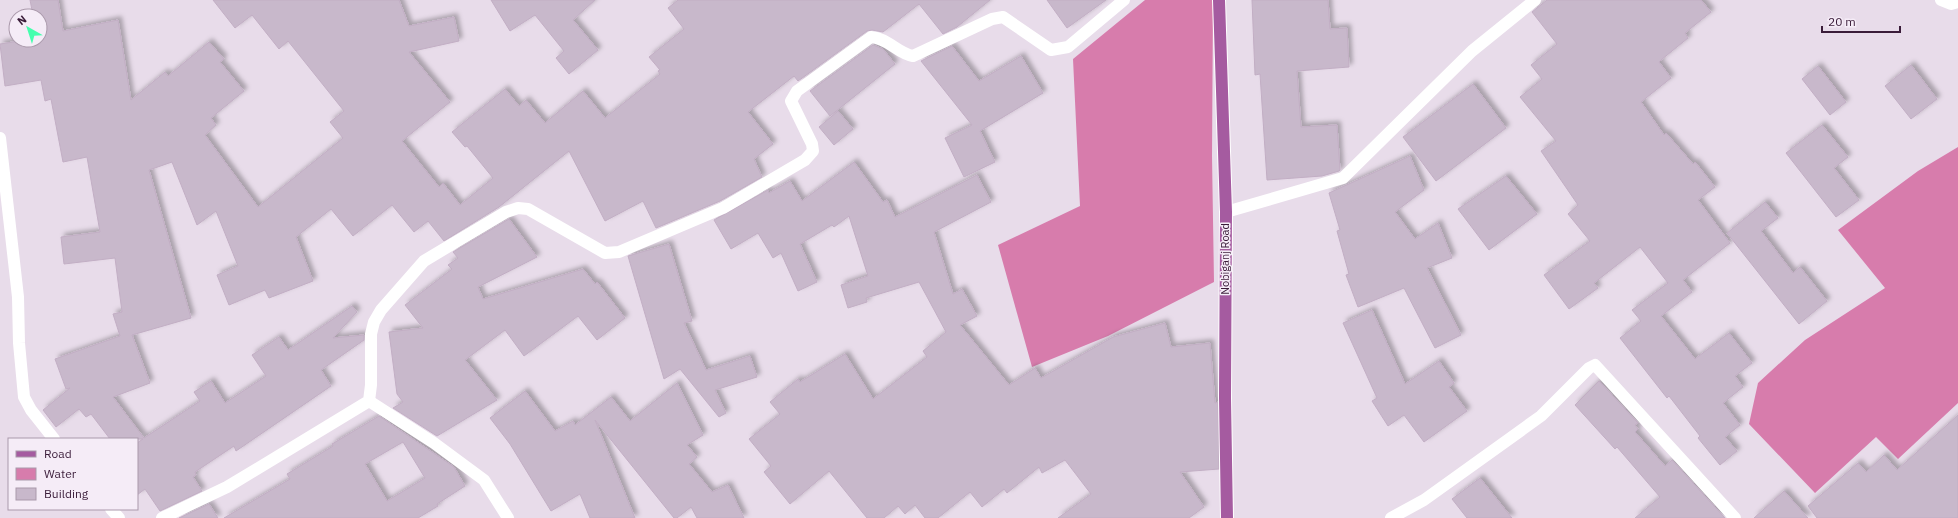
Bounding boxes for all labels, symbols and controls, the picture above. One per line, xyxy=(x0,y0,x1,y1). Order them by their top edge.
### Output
north arrow xyxy=(8,8,48,48)
scale bar xyxy=(1822,8,1900,34)
text: N xyxy=(14,12,29,28)
text: 20 m xyxy=(1828,14,1856,29)
street label: Nobiganj Road xyxy=(1218,223,1232,295)
legend xyxy=(8,438,138,510)
text: Road xyxy=(44,446,72,461)
text: Water xyxy=(44,466,77,481)
text: Building xyxy=(44,486,89,501)

